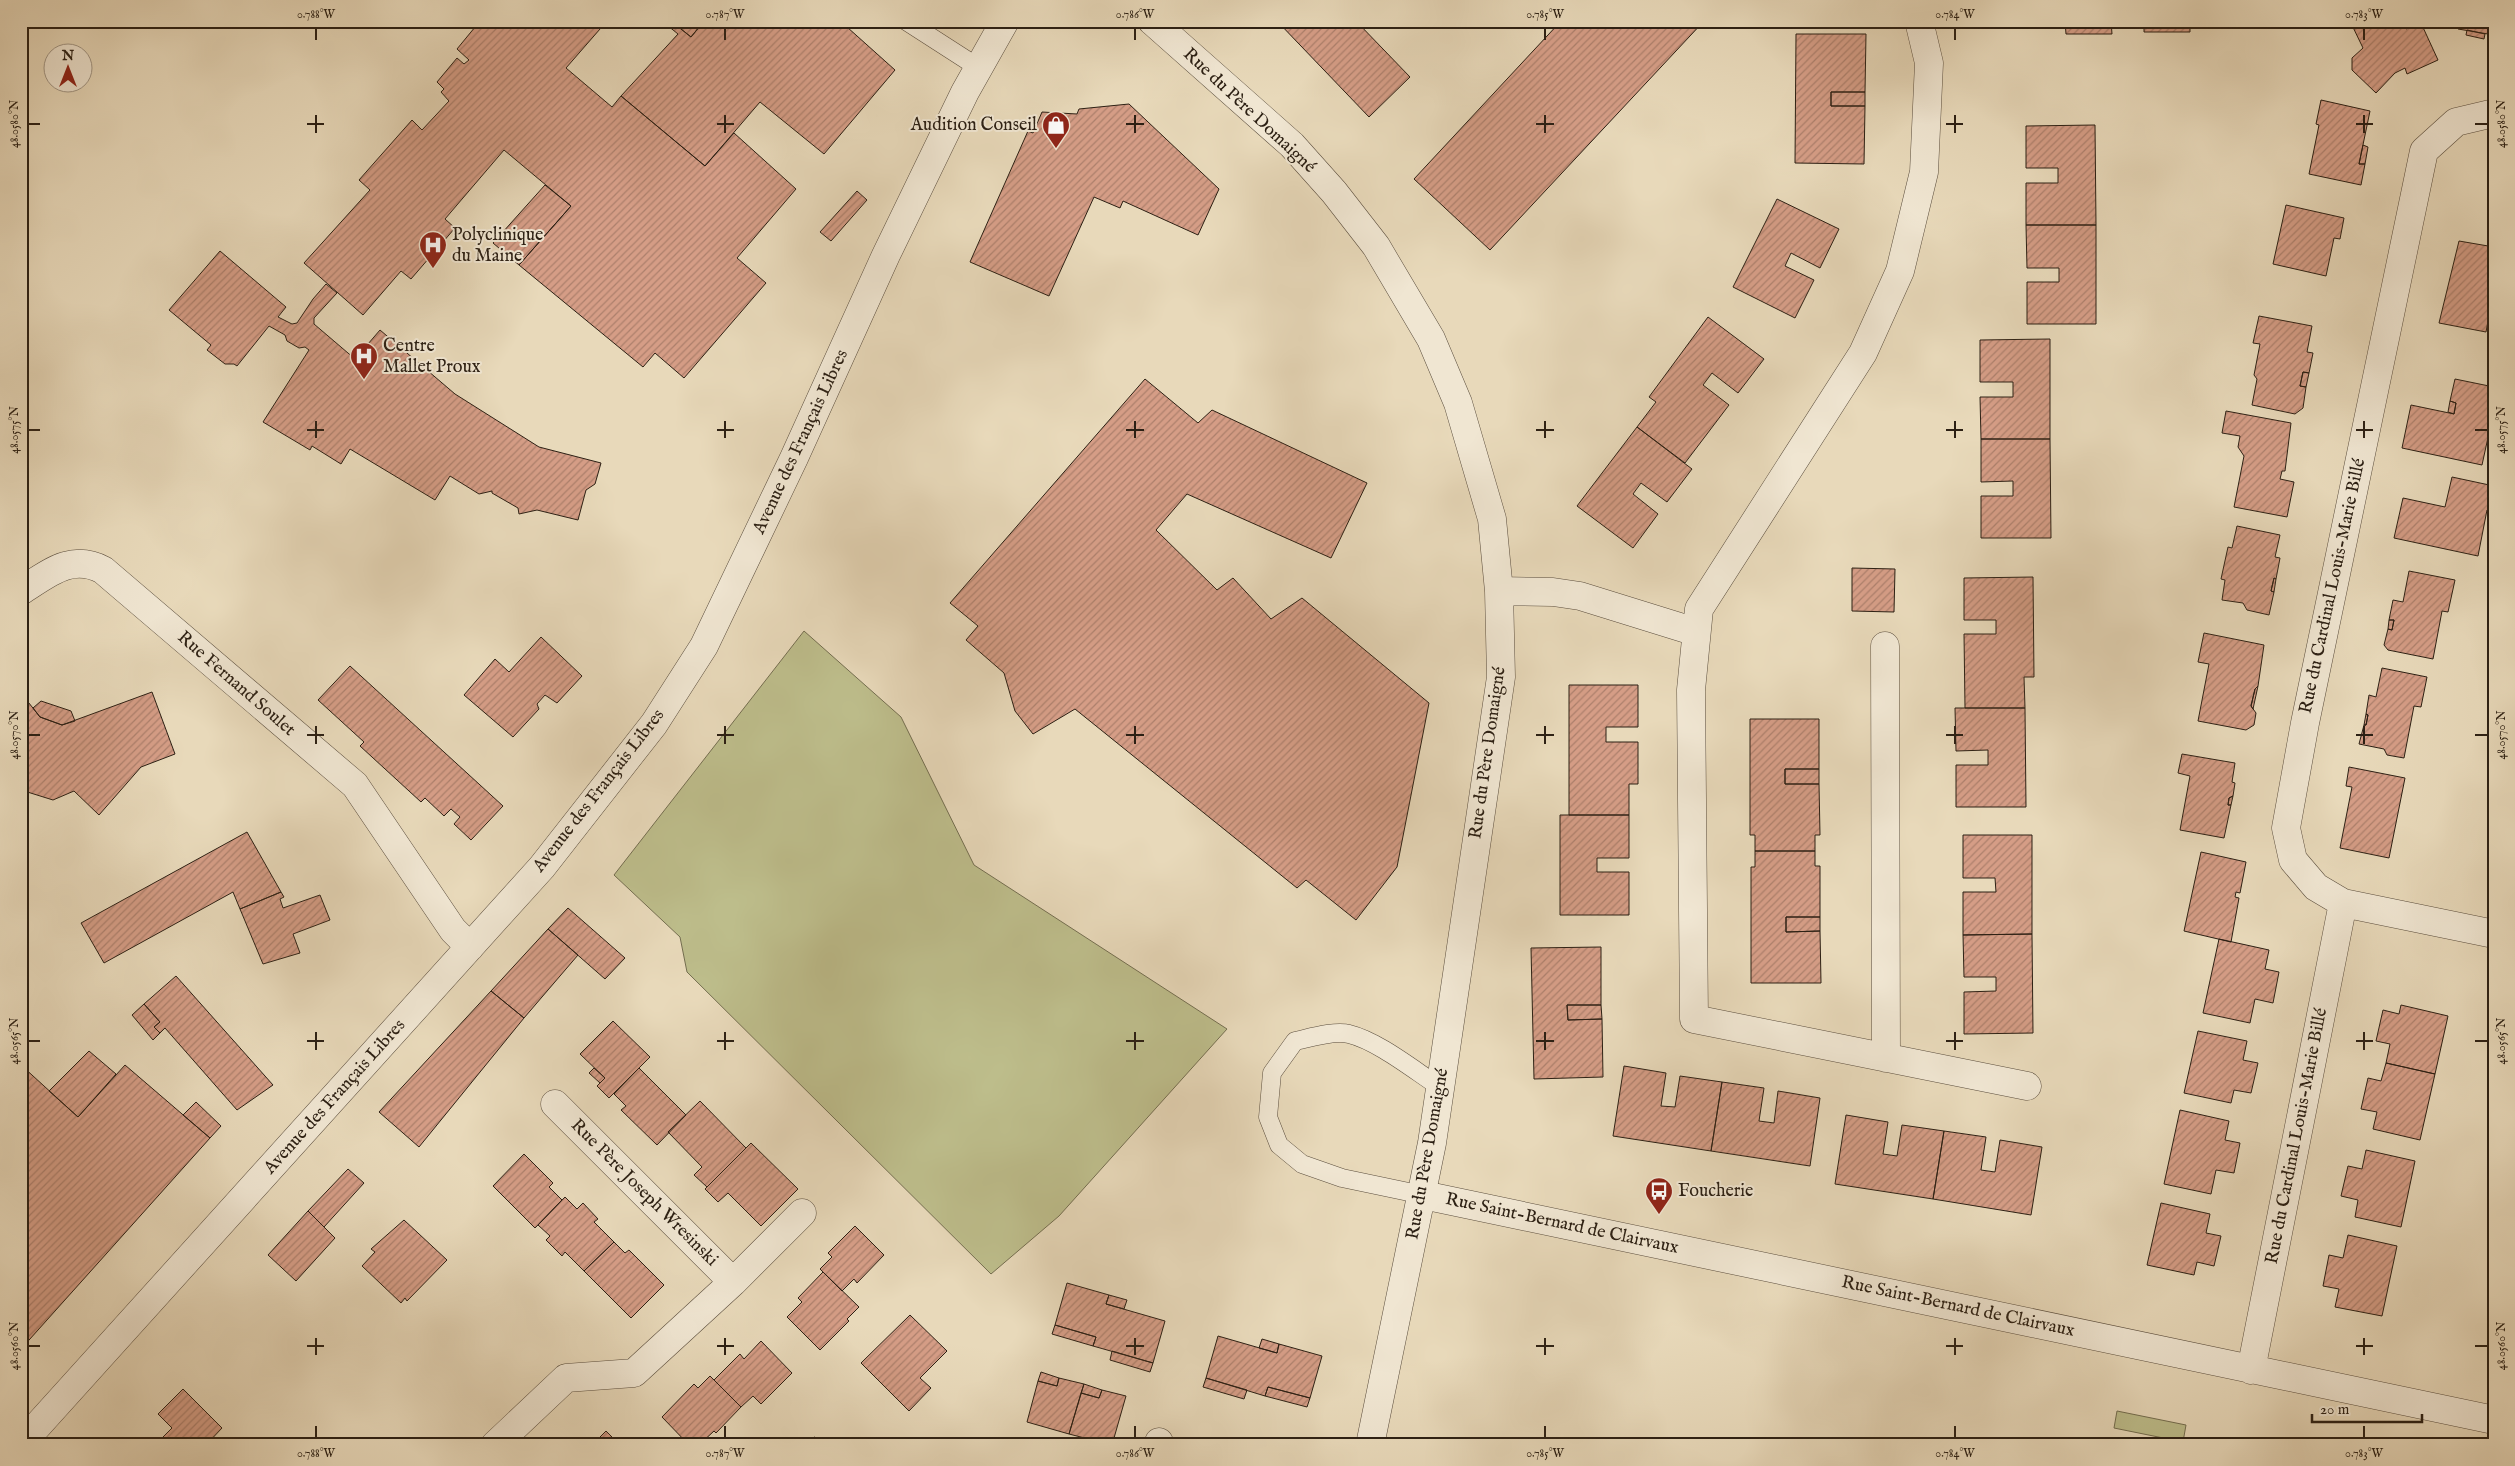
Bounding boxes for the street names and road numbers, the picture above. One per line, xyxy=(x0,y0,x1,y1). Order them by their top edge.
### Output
street label: Rue du Père Domaigné xyxy=(1178,43,1320,179)
street label: Avenue des Français Libres xyxy=(748,346,854,539)
street label: Rue du Cardinal Louis-Marie Billé xyxy=(2295,456,2371,716)
street label: Rue Fernand Soulet xyxy=(172,626,300,742)
street label: Rue du Père Domaigné xyxy=(1465,665,1511,841)
street label: Avenue des Français Libres xyxy=(527,705,670,878)
street label: Rue du Cardinal Louis-Marie Billé xyxy=(2261,1006,2333,1266)
street label: Avenue des Français Libres xyxy=(259,1015,411,1180)
street label: Rue du Père Domaigné xyxy=(1402,1066,1454,1242)
street label: Rue Père Joseph Wresinski xyxy=(565,1114,723,1272)
street label: Rue Saint-Bernard de Clairvaux xyxy=(1443,1188,1681,1260)
street label: Rue Saint-Bernard de Clairvaux xyxy=(1839,1271,2077,1343)

